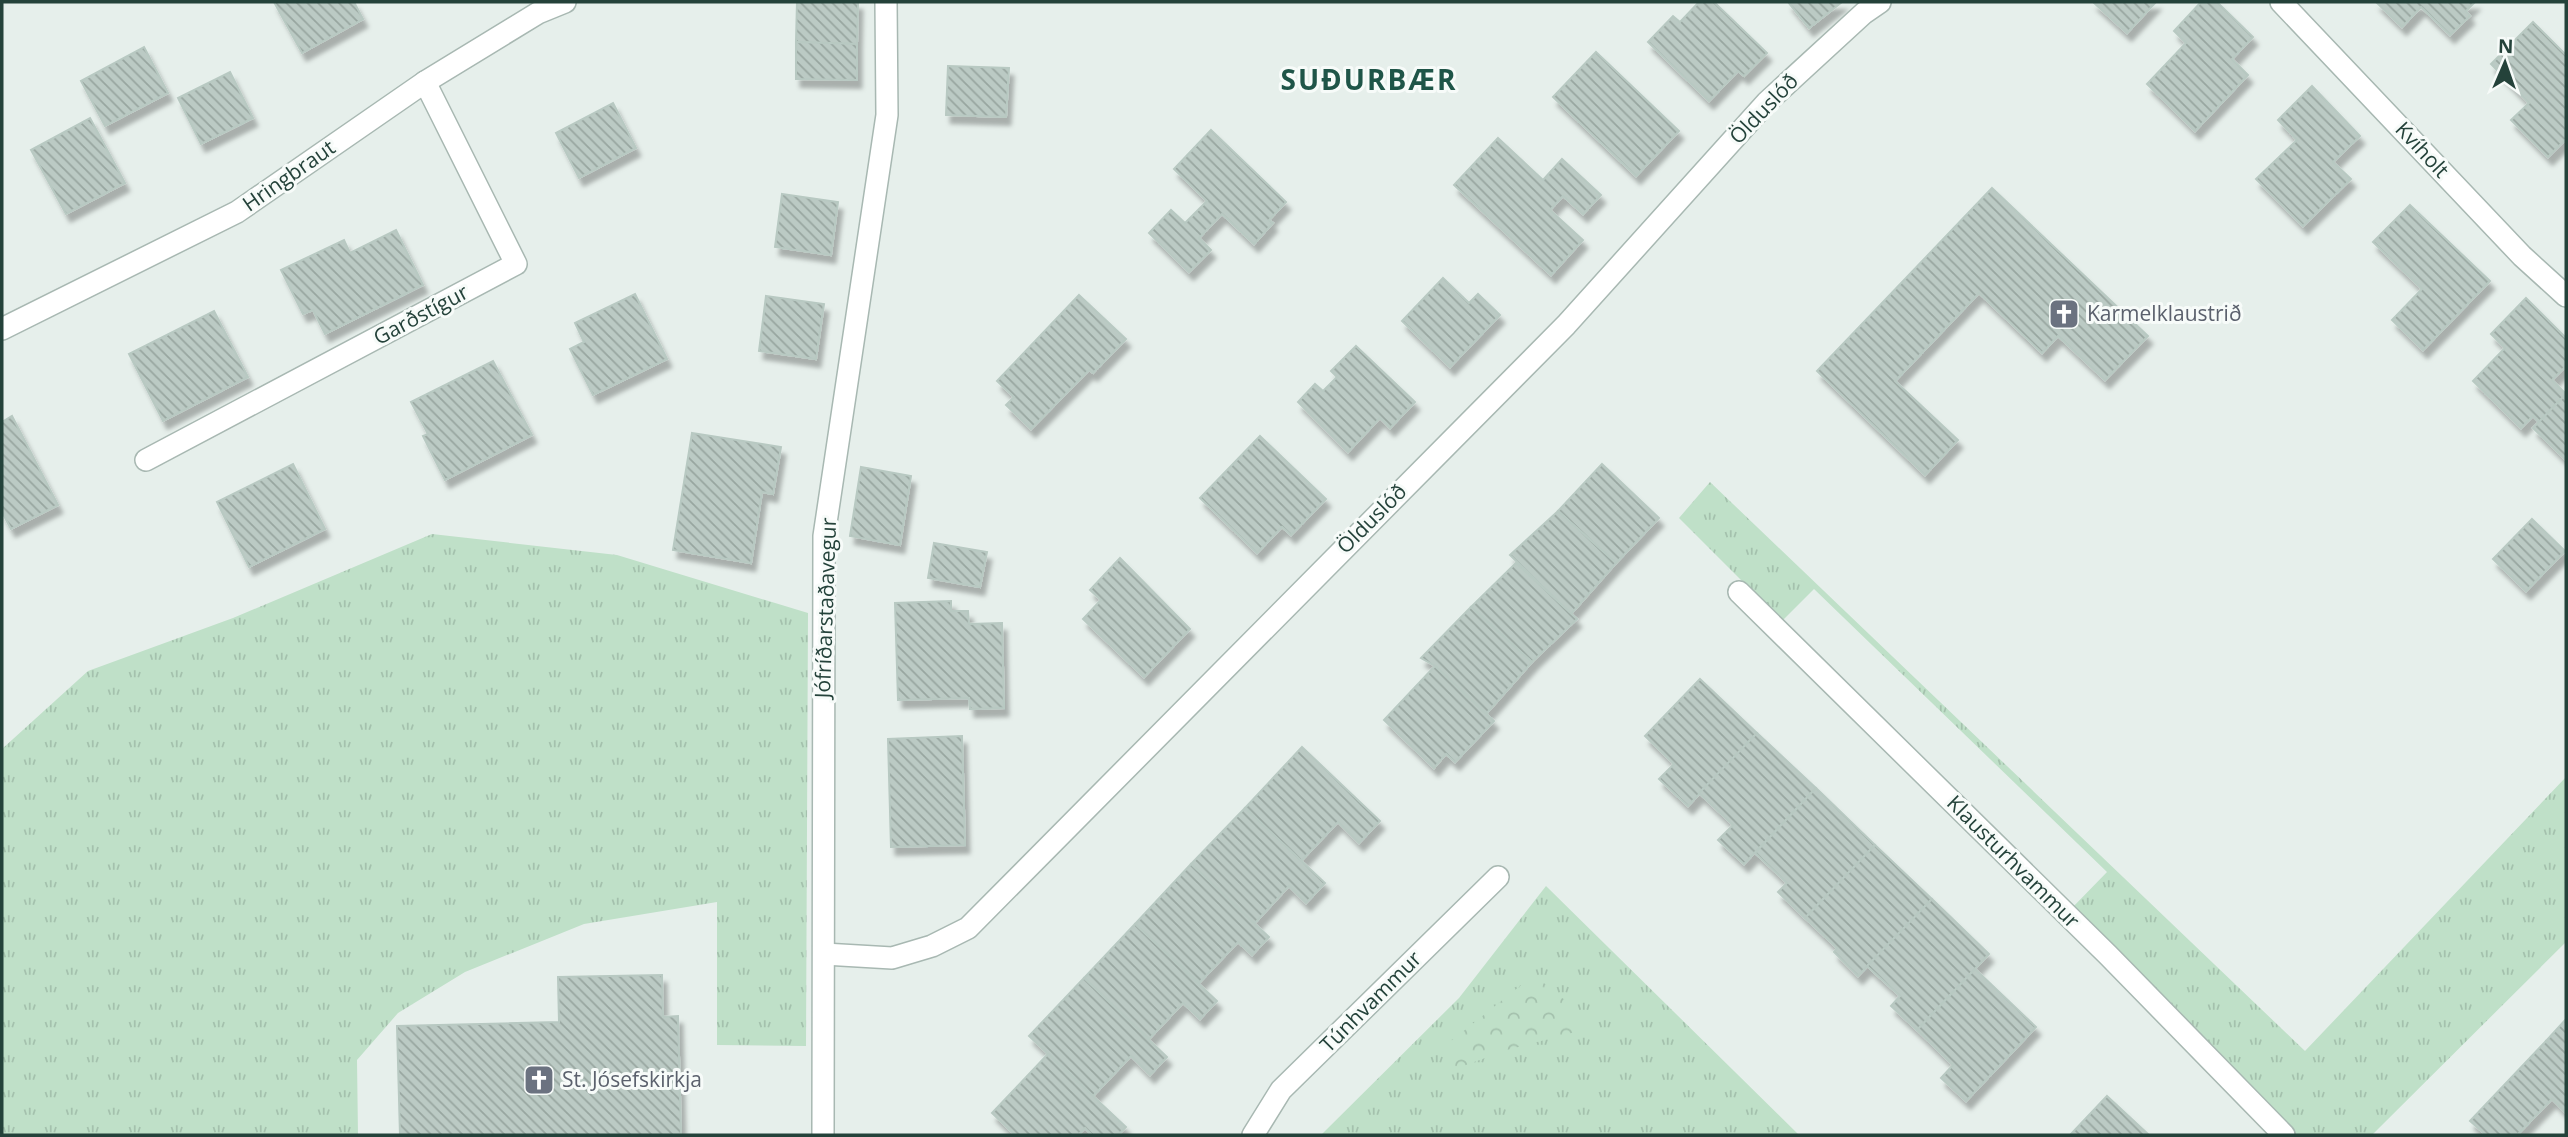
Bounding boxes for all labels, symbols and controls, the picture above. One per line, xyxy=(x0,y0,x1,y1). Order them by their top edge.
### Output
north arrow xyxy=(2470,28,2540,98)
text: N xyxy=(2497,33,2514,59)
district label: SUÐURBÆR xyxy=(1281,60,1457,98)
street label: Ölduslóð xyxy=(1723,67,1804,150)
street label: Kvíholt xyxy=(2390,115,2456,183)
street label: Hringbraut xyxy=(237,133,340,217)
street label: Garðstígur xyxy=(368,277,473,351)
church icon: Karmelklaustrið xyxy=(2047,297,2081,331)
place label: Karmelklaustrið xyxy=(2087,299,2242,327)
street label: Ölduslóð xyxy=(1330,477,1412,559)
street label: Jófríðarstaðavegur xyxy=(808,517,842,701)
street label: Klausturhvammur xyxy=(1941,789,2086,934)
street label: Túnhvammur xyxy=(1313,944,1427,1058)
church icon: St. Jósefskirkja xyxy=(522,1063,556,1097)
place label: St. Jósefskirkja xyxy=(562,1065,702,1093)

